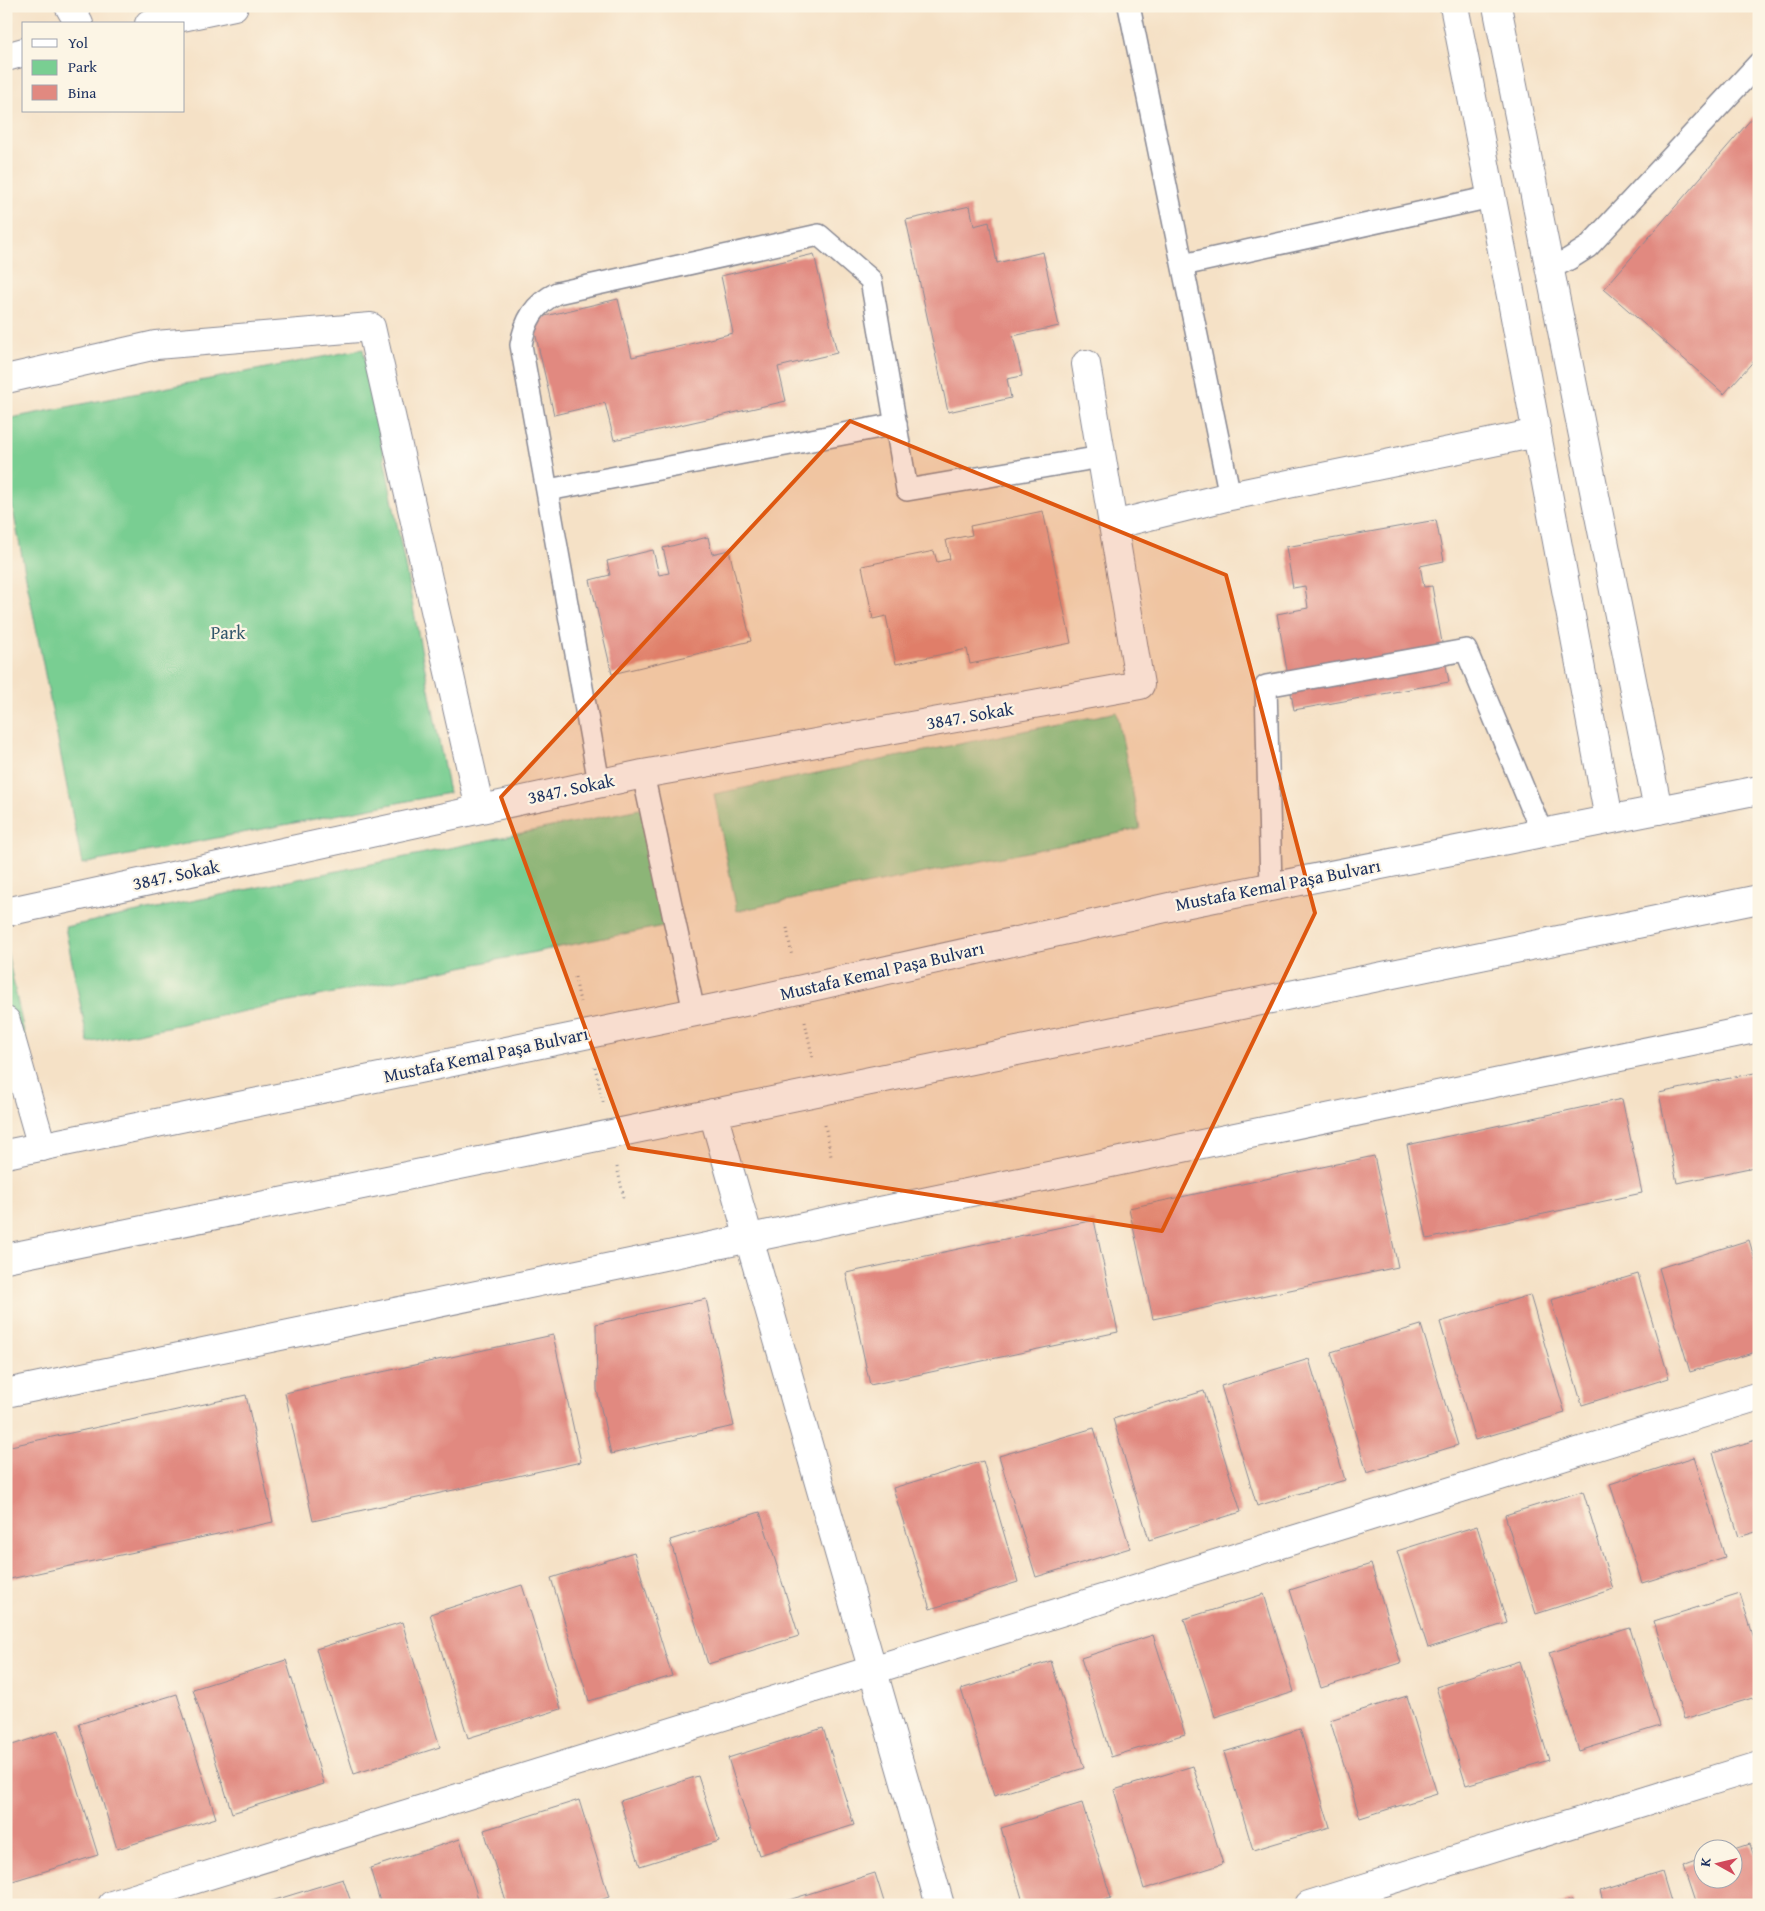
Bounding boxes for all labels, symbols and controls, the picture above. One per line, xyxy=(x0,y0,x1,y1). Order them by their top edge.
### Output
legend xyxy=(22,22,185,112)
text: Yol xyxy=(68,32,88,53)
text: Park xyxy=(68,56,97,77)
text: Bina xyxy=(68,82,96,103)
park label: Park xyxy=(211,619,246,646)
street label: 3847. Sokak xyxy=(924,694,1016,736)
street label: 3847. Sokak xyxy=(525,766,617,811)
street label: Mustafa Kemal Paşa Bulvarı xyxy=(1173,851,1383,918)
street label: 3847. Sokak xyxy=(130,852,222,897)
street label: Mustafa Kemal Paşa Bulvarı xyxy=(777,934,986,1007)
street label: Mustafa Kemal Paşa Bulvarı xyxy=(381,1020,591,1089)
north arrow xyxy=(1692,1838,1742,1888)
text: K xyxy=(1695,1856,1716,1868)

